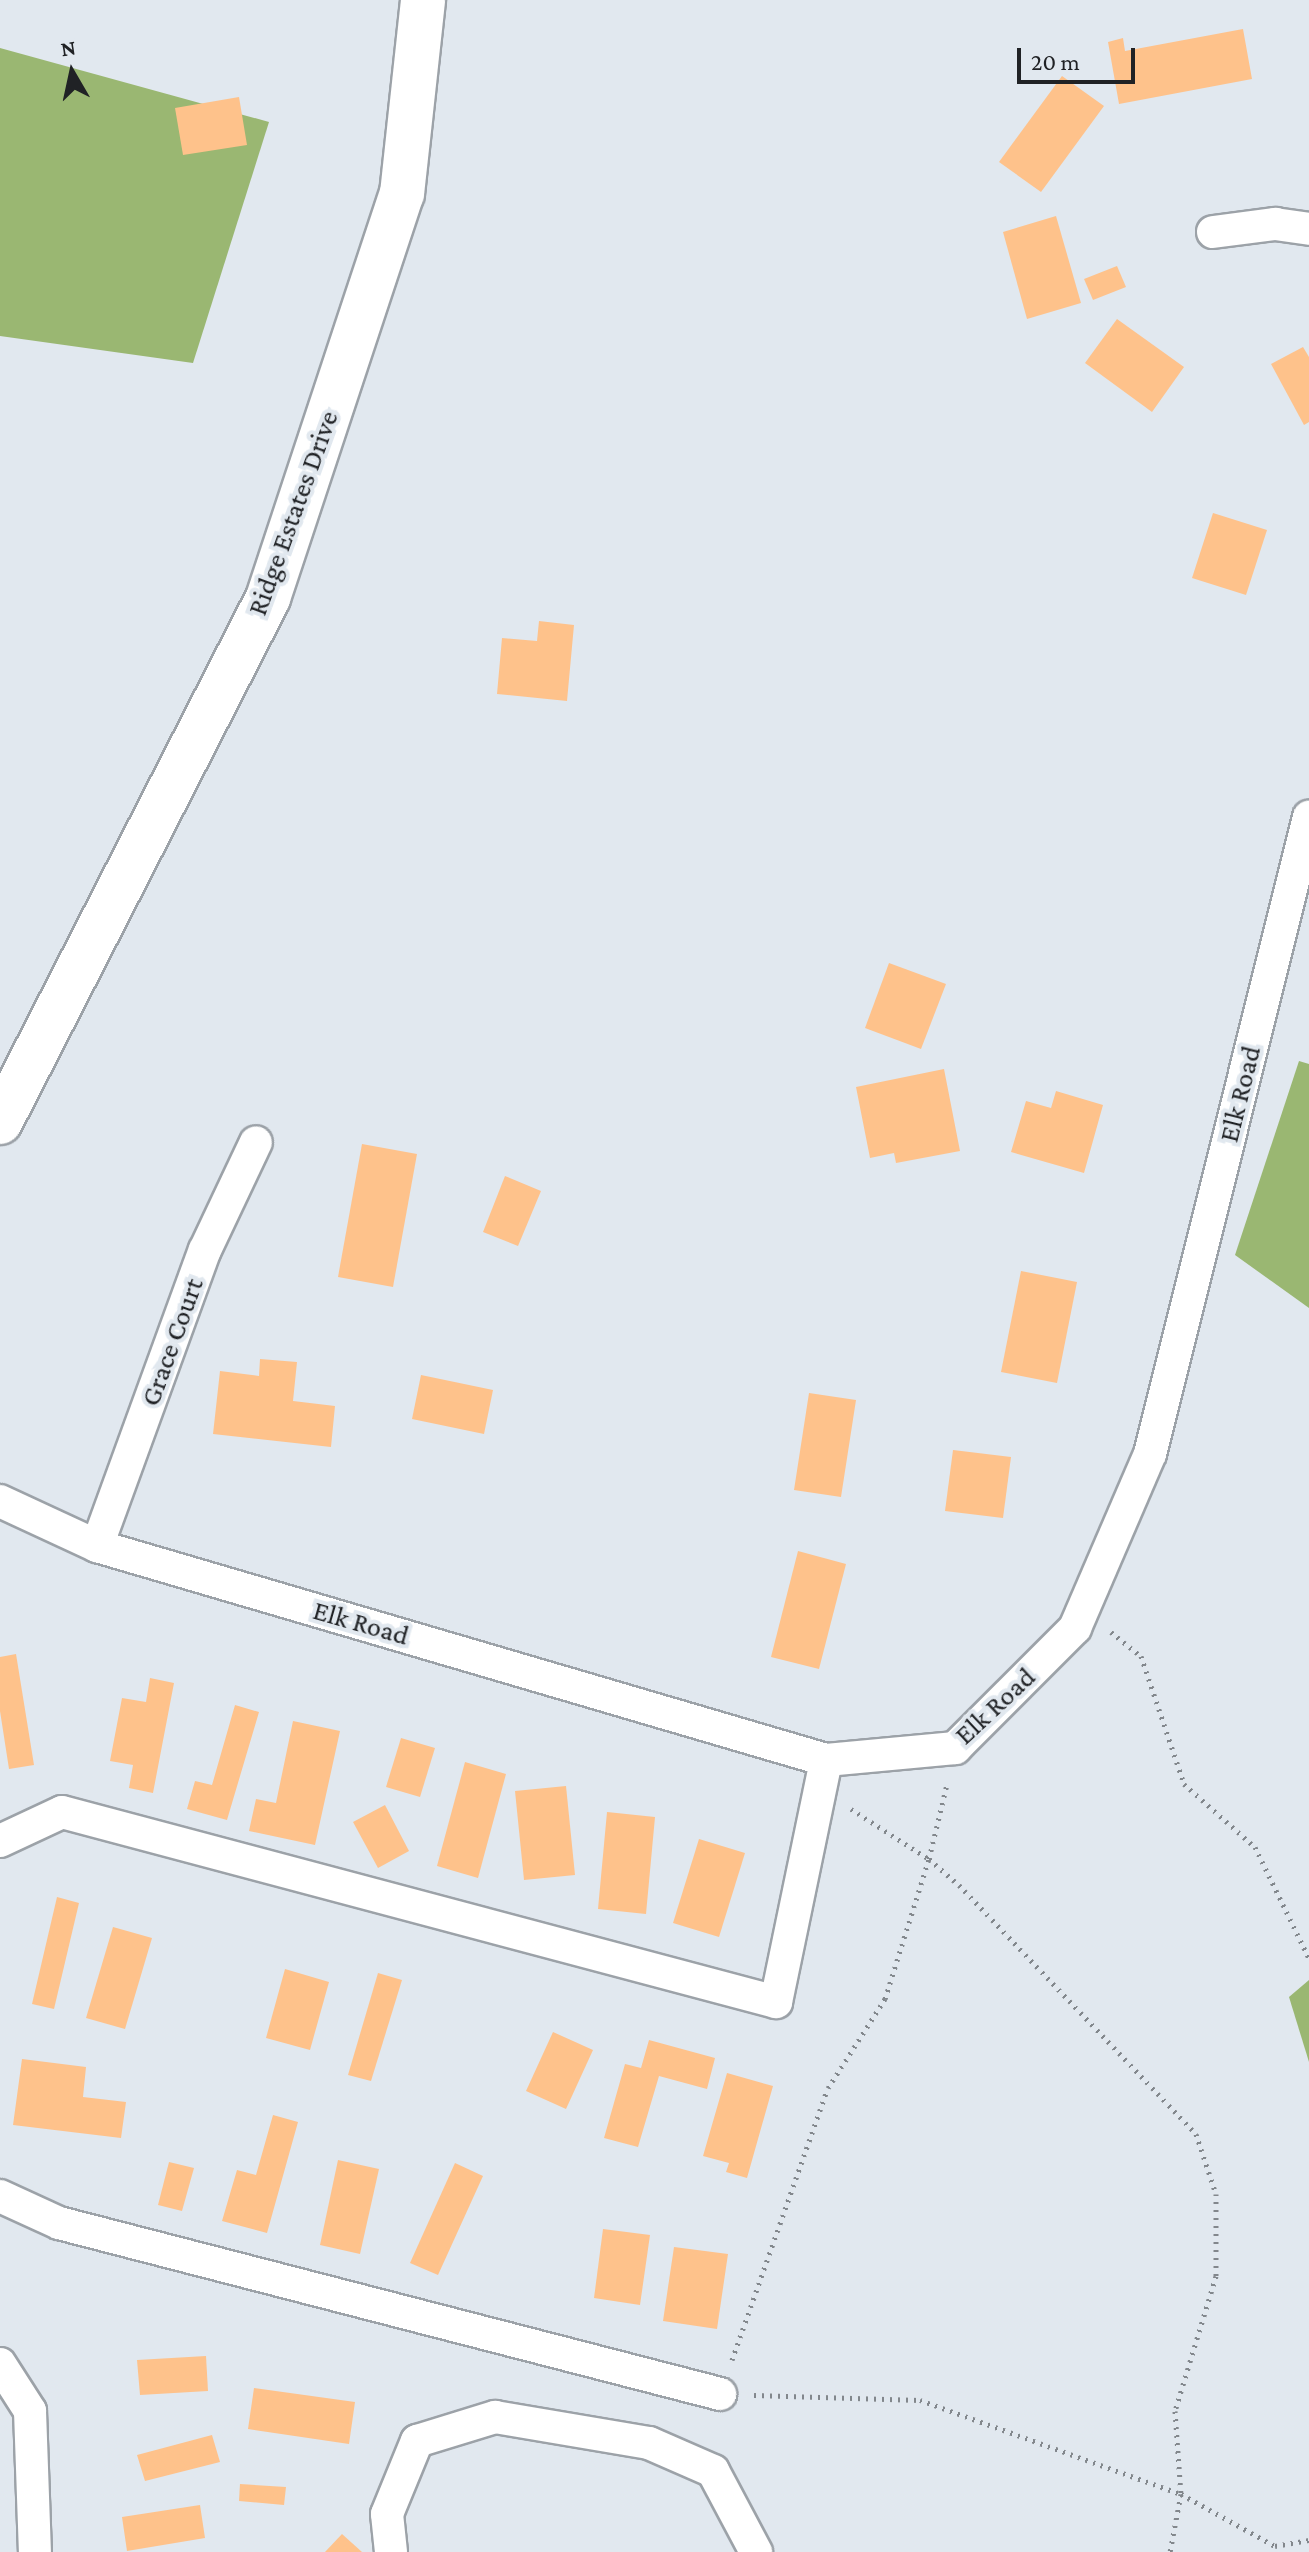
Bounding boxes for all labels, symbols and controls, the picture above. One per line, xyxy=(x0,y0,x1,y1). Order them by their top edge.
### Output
north arrow xyxy=(32,32,112,112)
scale bar xyxy=(1021,32,1139,82)
text: N xyxy=(59,34,78,61)
text: 20 m xyxy=(1031,48,1080,75)
street label: Ridge Estates Drive xyxy=(240,406,346,620)
street label: Elk Road xyxy=(1212,1042,1268,1146)
street label: Grace Court xyxy=(133,1274,211,1410)
street label: Elk Road xyxy=(309,1593,413,1653)
street label: Elk Road xyxy=(948,1660,1042,1752)

